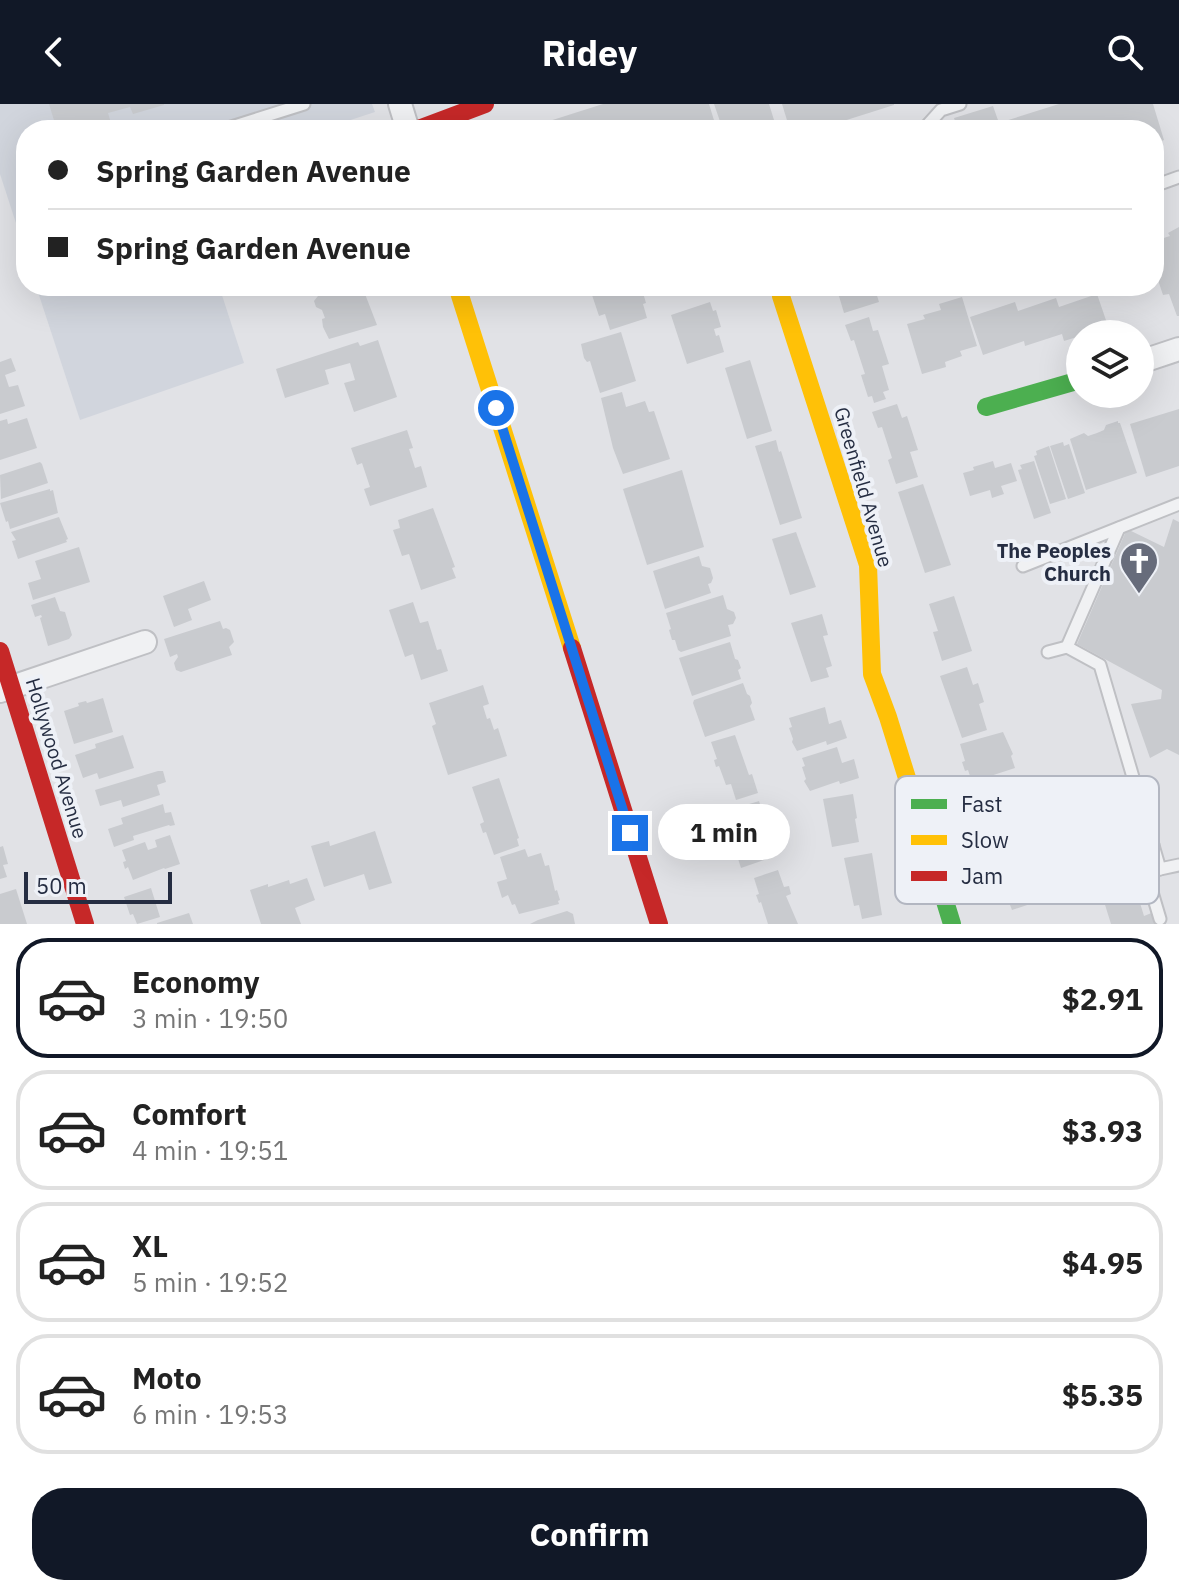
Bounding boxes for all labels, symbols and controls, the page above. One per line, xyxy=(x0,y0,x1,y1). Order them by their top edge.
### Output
text: Ridey xyxy=(542,29,637,76)
icon: back xyxy=(32,30,76,74)
icon: search xyxy=(1103,30,1147,74)
text: Spring Garden Avenue xyxy=(96,151,411,190)
text: Spring Garden Avenue xyxy=(96,228,411,267)
map controls xyxy=(1066,320,1154,408)
button: layers xyxy=(1066,320,1154,408)
route start xyxy=(478,390,514,426)
street label: Greenfield Avenue xyxy=(828,404,900,570)
place label: The Peoples Church xyxy=(997,537,1111,587)
church icon: The Peoples Church xyxy=(1118,540,1160,595)
street label: Hollywood Avenue xyxy=(20,674,94,842)
legend xyxy=(895,776,1159,904)
text: Fast xyxy=(961,789,1002,818)
callout: 1 min xyxy=(658,805,790,861)
route end xyxy=(612,815,648,851)
text: 1 min xyxy=(690,815,758,849)
text: Slow xyxy=(961,825,1009,854)
text: Jam xyxy=(961,861,1003,890)
scale bar xyxy=(24,868,172,904)
text: 50 m xyxy=(36,871,87,900)
icon: car xyxy=(36,962,108,1034)
text: Economy xyxy=(132,962,260,1001)
text: $2.91 xyxy=(1062,979,1143,1018)
text: 3 min · 19:50 xyxy=(132,1001,288,1035)
icon: car xyxy=(36,1094,108,1166)
text: Comfort xyxy=(132,1094,247,1133)
text: $3.93 xyxy=(1062,1111,1143,1150)
text: 4 min · 19:51 xyxy=(132,1133,288,1167)
icon: car xyxy=(36,1226,108,1298)
text: XL xyxy=(132,1226,168,1265)
text: $4.95 xyxy=(1062,1243,1143,1282)
text: 5 min · 19:52 xyxy=(132,1265,288,1299)
icon: car xyxy=(36,1358,108,1430)
text: Moto xyxy=(132,1358,202,1397)
text: $5.35 xyxy=(1062,1375,1143,1414)
text: 6 min · 19:53 xyxy=(132,1397,288,1431)
button: Confirm xyxy=(32,1488,1147,1580)

